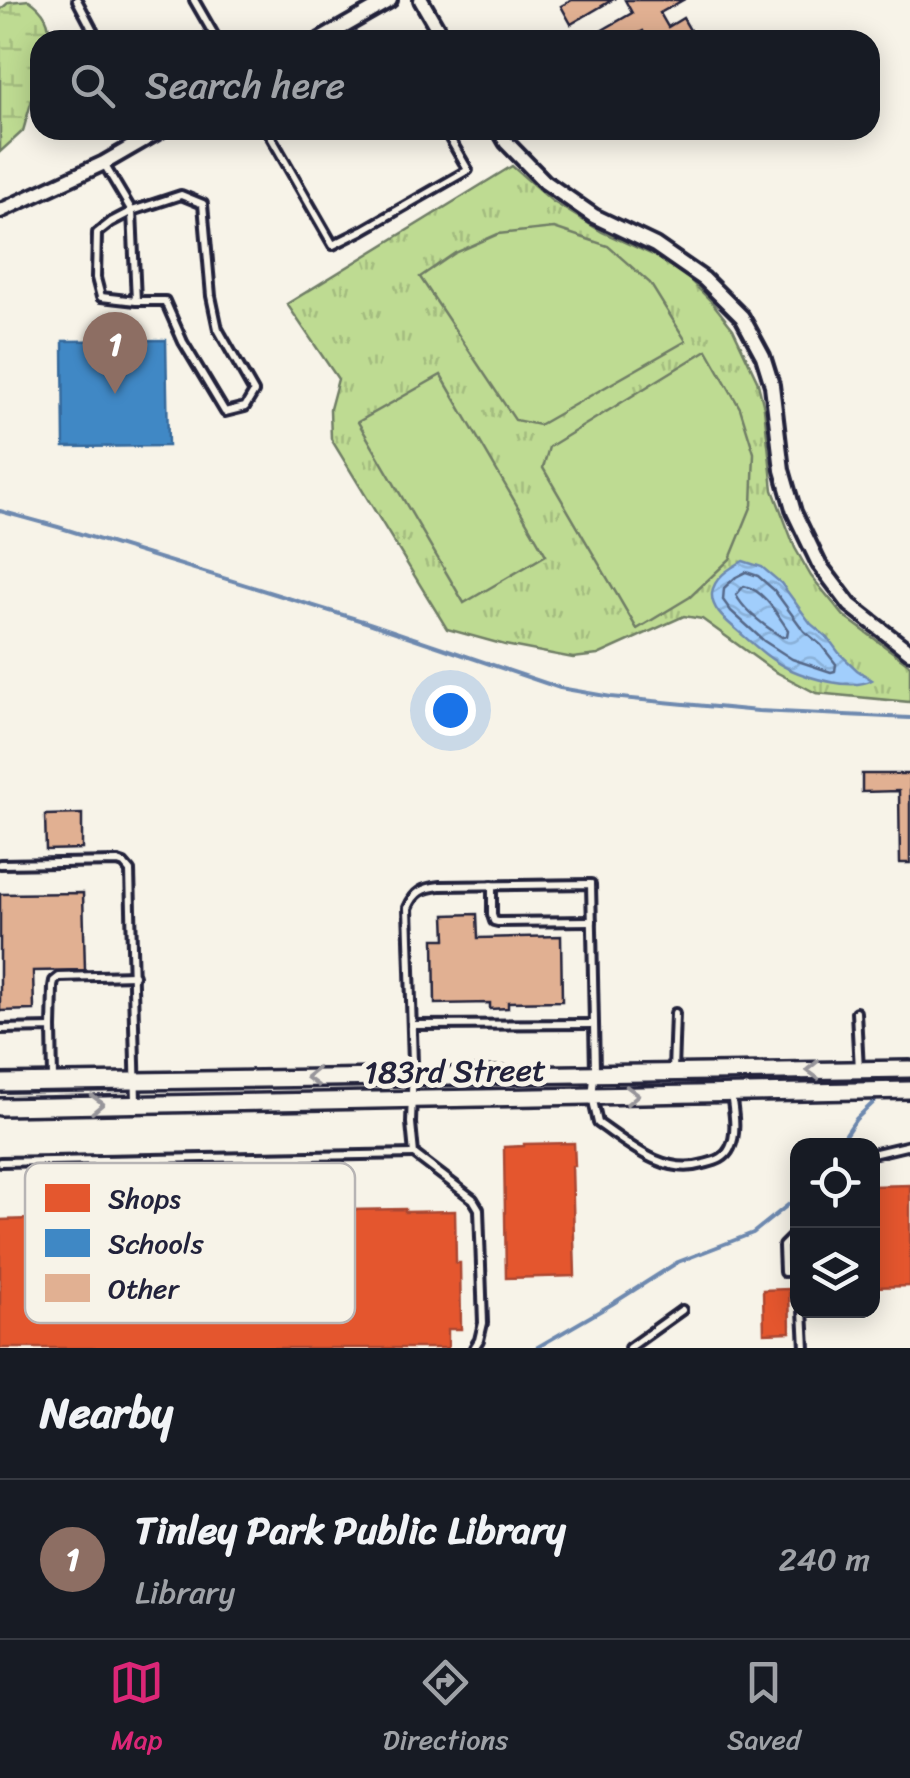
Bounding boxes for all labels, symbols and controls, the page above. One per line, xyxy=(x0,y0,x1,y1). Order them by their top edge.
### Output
search box xyxy=(30,30,880,140)
text: Search here xyxy=(145,52,345,119)
icon: search xyxy=(65,58,120,113)
pin: 1 xyxy=(82,312,148,394)
your location xyxy=(425,685,476,736)
street label: 183rd Street xyxy=(364,1041,546,1102)
one-way arrow xyxy=(804,1060,820,1081)
one-way arrow xyxy=(304,1067,320,1088)
one-way arrow xyxy=(625,1084,641,1105)
one-way arrow xyxy=(90,1094,106,1115)
map controls xyxy=(790,1138,880,1318)
button: locate xyxy=(790,1138,880,1228)
legend xyxy=(25,1163,355,1323)
text: Shops xyxy=(108,1174,181,1223)
text: Schools xyxy=(108,1219,204,1268)
button: layers xyxy=(790,1228,880,1318)
text: Other xyxy=(108,1264,180,1313)
text: Nearby xyxy=(40,1376,173,1450)
text: Tinley Park Public Library xyxy=(135,1497,566,1564)
text: 1 xyxy=(66,1531,79,1588)
text: 240 m xyxy=(778,1531,870,1588)
text: Library xyxy=(135,1564,235,1621)
tab: Map xyxy=(109,1655,164,1764)
tab: Directions xyxy=(383,1655,508,1764)
tab: Saved xyxy=(727,1655,801,1764)

